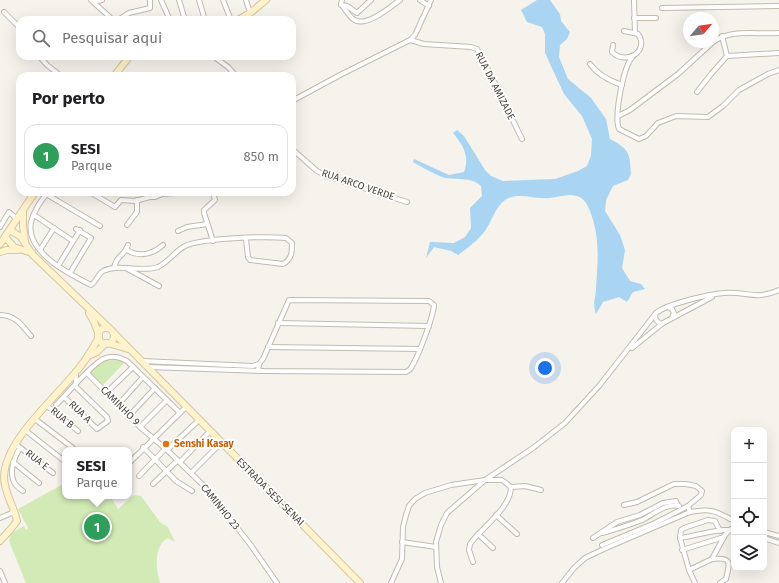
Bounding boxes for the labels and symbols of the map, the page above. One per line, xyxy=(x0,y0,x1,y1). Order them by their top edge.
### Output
north arrow xyxy=(683,12,719,48)
street label: RUA DA AMIZADE xyxy=(473,50,517,122)
street label: RUA ARCO VERDE xyxy=(320,167,396,203)
your location xyxy=(535,358,555,378)
street label: CAMINHO 9 xyxy=(98,384,142,428)
street label: RUA A xyxy=(66,398,94,426)
street label: RUA B xyxy=(48,405,76,431)
place label: Senshi Kasay xyxy=(174,438,234,450)
marker: Senshi Kasay xyxy=(161,439,171,449)
street label: RUA E xyxy=(23,447,51,473)
street label: ESTRADA SESI-SENAI xyxy=(234,456,306,528)
street label: CAMINHO 23 xyxy=(198,482,242,532)
pin: 1 xyxy=(84,512,110,542)

